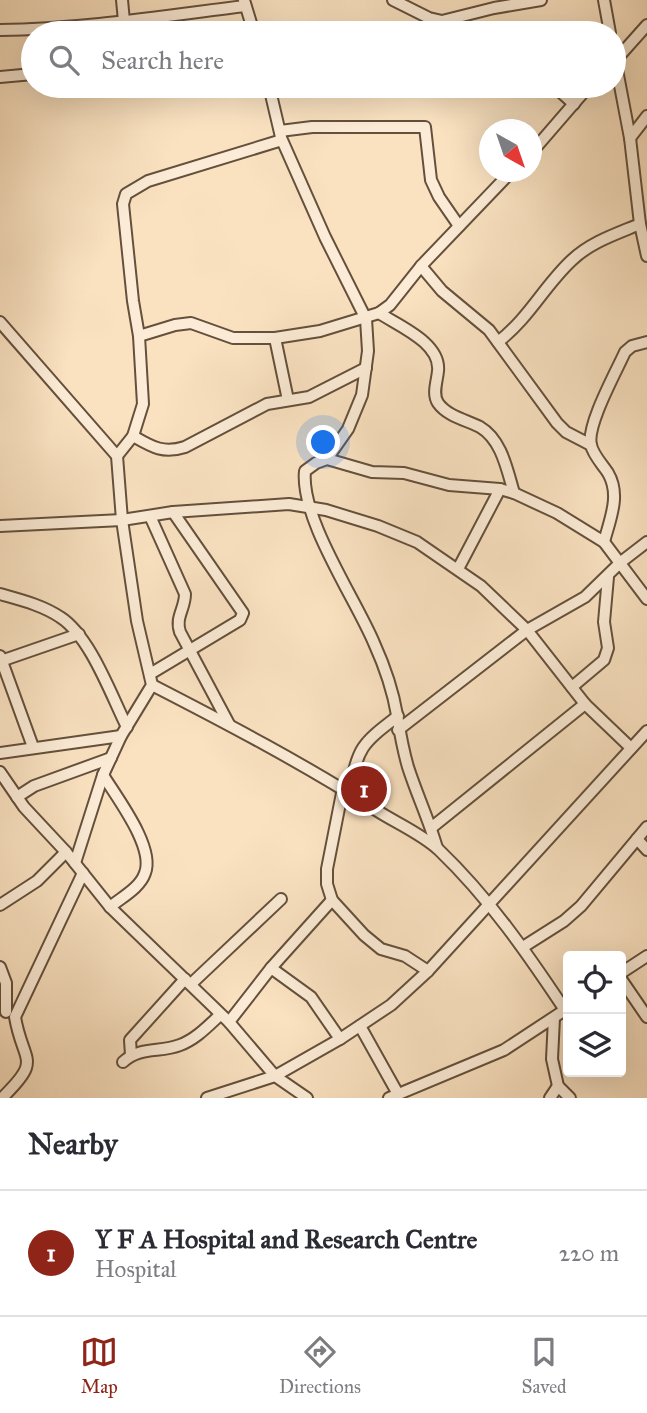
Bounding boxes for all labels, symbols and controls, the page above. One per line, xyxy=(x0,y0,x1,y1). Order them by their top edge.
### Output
search box xyxy=(21,21,626,98)
icon: search xyxy=(45,41,83,79)
text: Search here xyxy=(101,44,224,76)
north arrow xyxy=(479,119,542,182)
your location xyxy=(306,425,340,459)
pin: 1 xyxy=(341,763,387,815)
map controls xyxy=(563,951,626,1077)
button: locate xyxy=(563,951,626,1014)
button: layers xyxy=(563,1014,626,1077)
text: Nearby xyxy=(28,1126,118,1162)
text: Y F A Hospital and Research Centre xyxy=(95,1223,477,1255)
text: 1 xyxy=(46,1239,56,1267)
text: 220 m xyxy=(559,1239,619,1267)
text: Hospital xyxy=(95,1255,177,1283)
tab: Map xyxy=(80,1333,118,1398)
tab: Directions xyxy=(279,1333,361,1398)
tab: Saved xyxy=(522,1333,567,1398)

